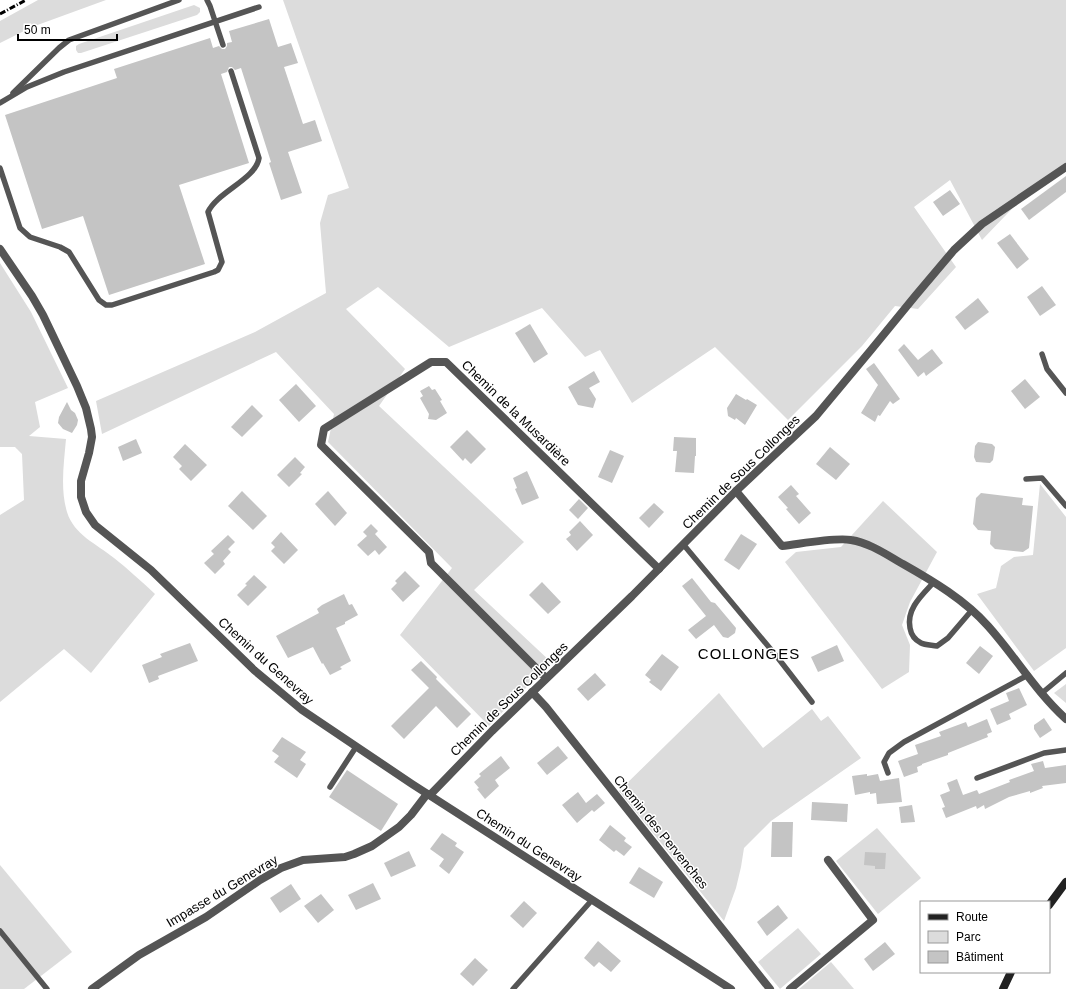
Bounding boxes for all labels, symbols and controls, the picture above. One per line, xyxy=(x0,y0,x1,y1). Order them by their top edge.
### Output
scale bar xyxy=(18,16,117,42)
text: 50 m xyxy=(24,23,51,37)
street label: Chemin de la Musardière xyxy=(459,357,573,469)
street label: Chemin de Sous Collonges xyxy=(679,412,803,532)
street label: Chemin du Genevray xyxy=(215,614,317,708)
street label: Chemin de Sous Collonges xyxy=(447,639,571,759)
district label: COLLONGES xyxy=(698,645,800,662)
street label: Chemin des Pervenches xyxy=(611,772,712,892)
street label: Chemin du Genevray xyxy=(473,805,585,885)
street label: Impasse du Genevray xyxy=(164,852,281,930)
legend xyxy=(920,901,1050,973)
text: Route xyxy=(956,910,988,924)
text: Parc xyxy=(956,930,981,944)
text: Bâtiment xyxy=(956,950,1004,964)

